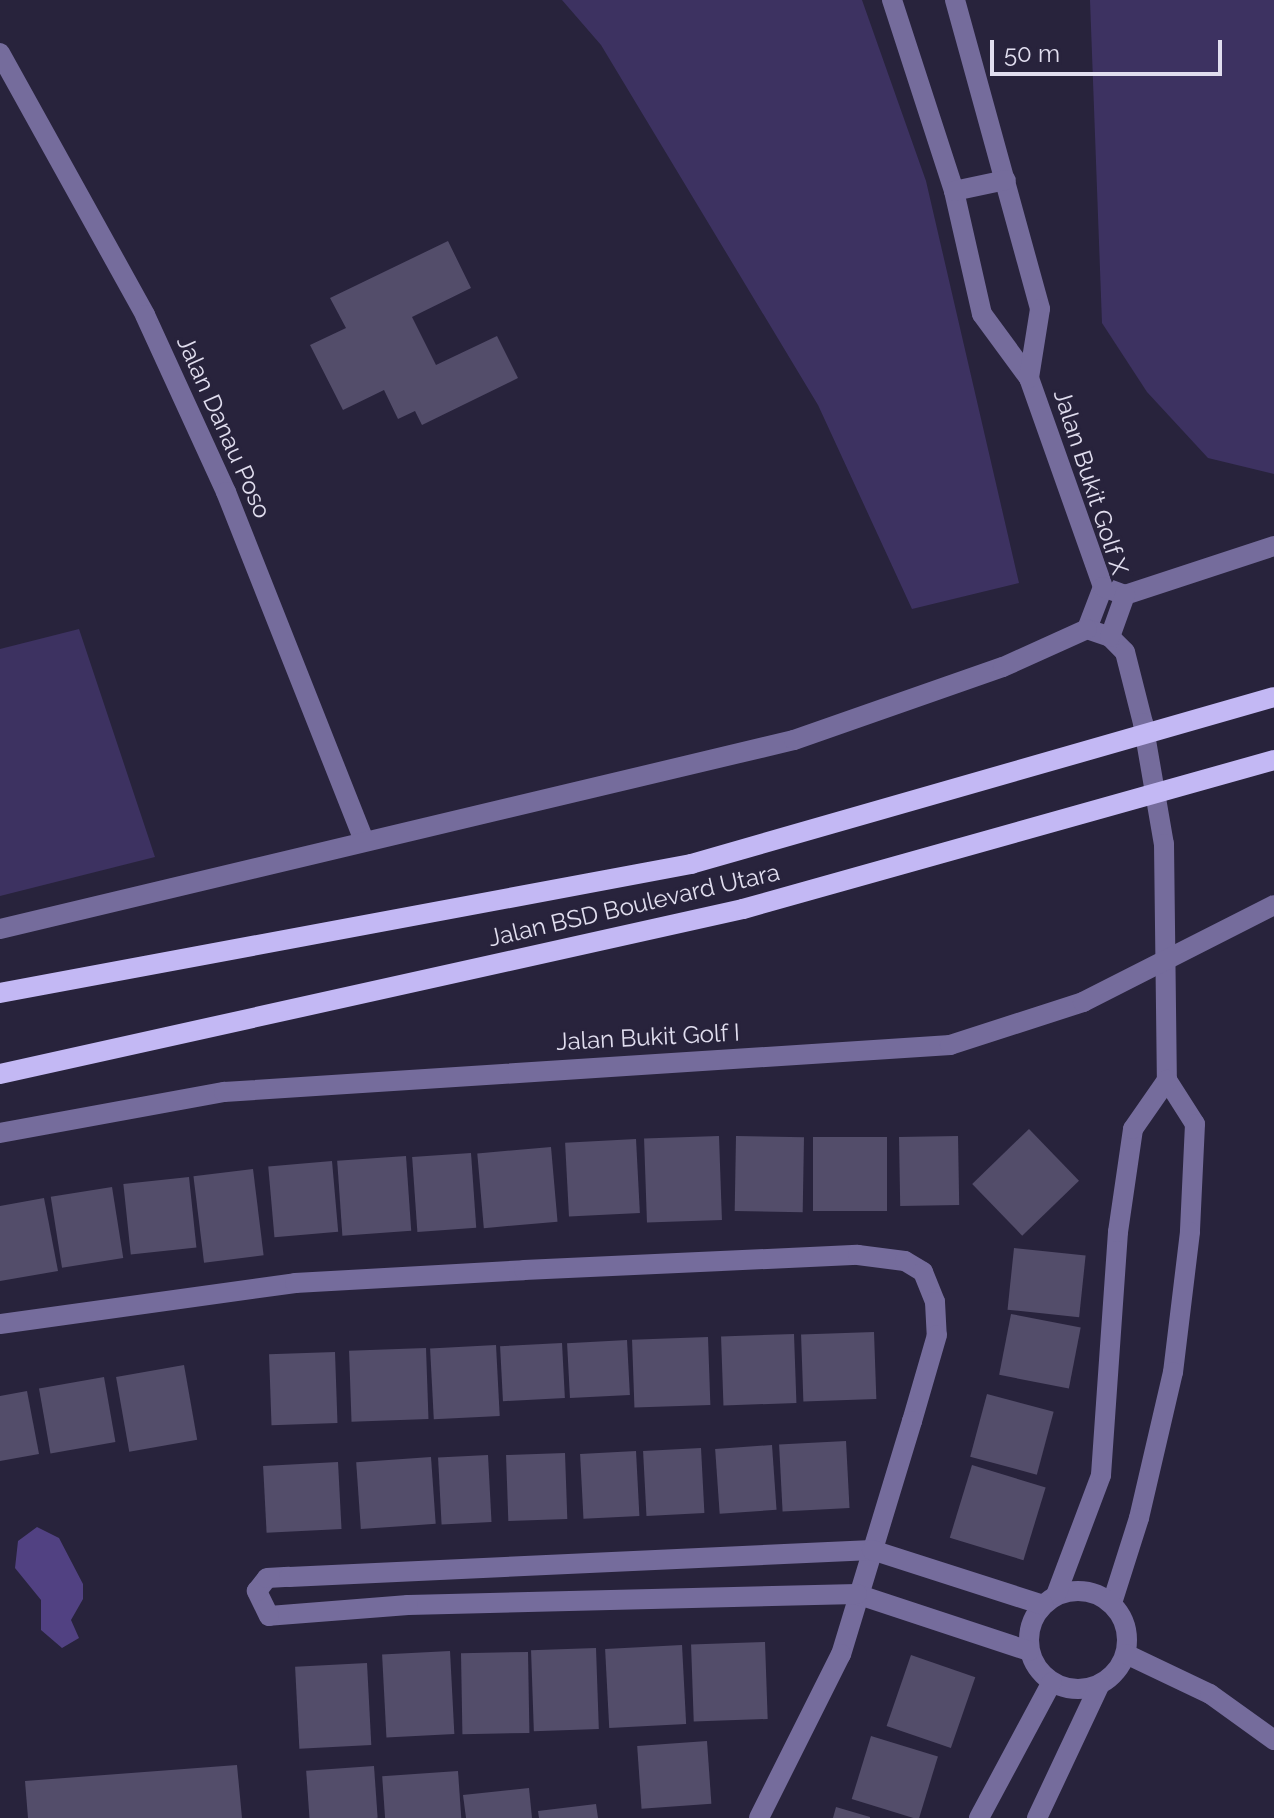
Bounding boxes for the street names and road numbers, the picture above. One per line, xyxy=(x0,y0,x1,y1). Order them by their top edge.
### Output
street label: Jalan Danau Poso xyxy=(171,331,277,523)
street label: Jalan Bukit Golf X xyxy=(1047,385,1135,579)
street label: Jalan BSD Boulevard Utara xyxy=(486,857,782,953)
street label: Jalan Bukit Golf I xyxy=(555,1018,741,1056)

